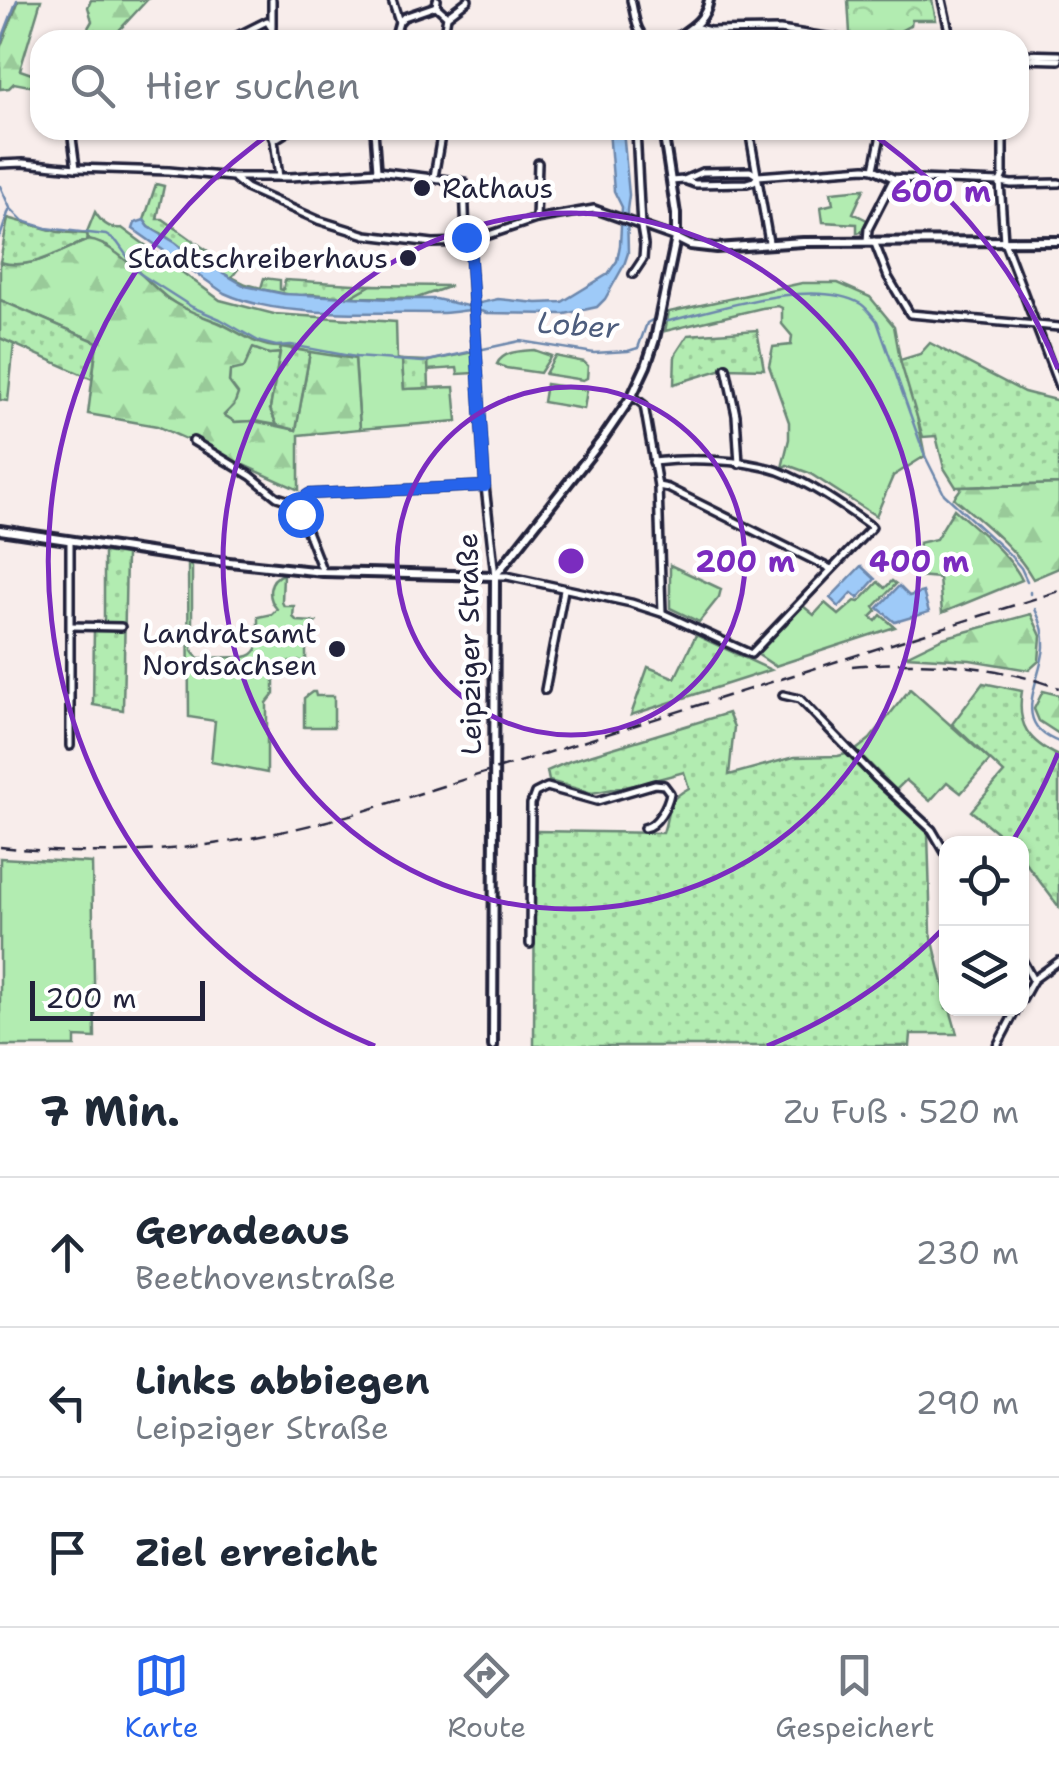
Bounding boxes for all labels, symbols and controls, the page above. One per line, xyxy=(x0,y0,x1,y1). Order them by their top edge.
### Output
search box xyxy=(30,30,1029,140)
icon: search xyxy=(65,58,120,113)
text: Hier suchen xyxy=(145,60,360,111)
place label: Rathaus xyxy=(442,169,553,207)
text: 600 m xyxy=(891,171,991,212)
marker: Rathaus xyxy=(411,177,433,199)
route end xyxy=(444,215,490,261)
place label: Stadtschreiberhaus xyxy=(128,239,388,277)
marker: Stadtschreiberhaus xyxy=(397,247,419,269)
water label: Lober xyxy=(535,302,621,348)
route start xyxy=(278,492,324,538)
street label: Leipziger Straße xyxy=(448,533,490,755)
text: 200 m xyxy=(695,541,795,582)
text: 400 m xyxy=(869,541,969,582)
centre of rings xyxy=(553,543,589,579)
place label: Landratsamt Nordsachsen xyxy=(142,614,317,684)
marker: Landratsamt Nordsachsen xyxy=(326,638,348,660)
map controls xyxy=(939,836,1029,1016)
button: locate xyxy=(939,836,1029,926)
button: layers xyxy=(939,926,1029,1016)
scale bar xyxy=(30,976,205,1020)
text: 200 m xyxy=(45,979,136,1017)
text: 7 Min. xyxy=(40,1083,180,1139)
text: Zu Fuß · 520 m xyxy=(783,1090,1019,1133)
text: Geradeaus xyxy=(135,1205,350,1256)
icon: ahead xyxy=(40,1225,95,1280)
text: 230 m xyxy=(916,1231,1019,1274)
text: Beethovenstraße xyxy=(135,1256,396,1299)
text: Links abbiegen xyxy=(135,1355,430,1406)
icon: left xyxy=(40,1375,95,1430)
text: 290 m xyxy=(916,1381,1019,1424)
text: Leipziger Straße xyxy=(135,1406,389,1449)
icon: arrive xyxy=(40,1525,95,1580)
text: Ziel erreicht xyxy=(135,1527,378,1578)
tab: Karte xyxy=(124,1648,198,1746)
tab: Route xyxy=(447,1648,526,1746)
tab: Gespeichert xyxy=(775,1648,935,1746)

